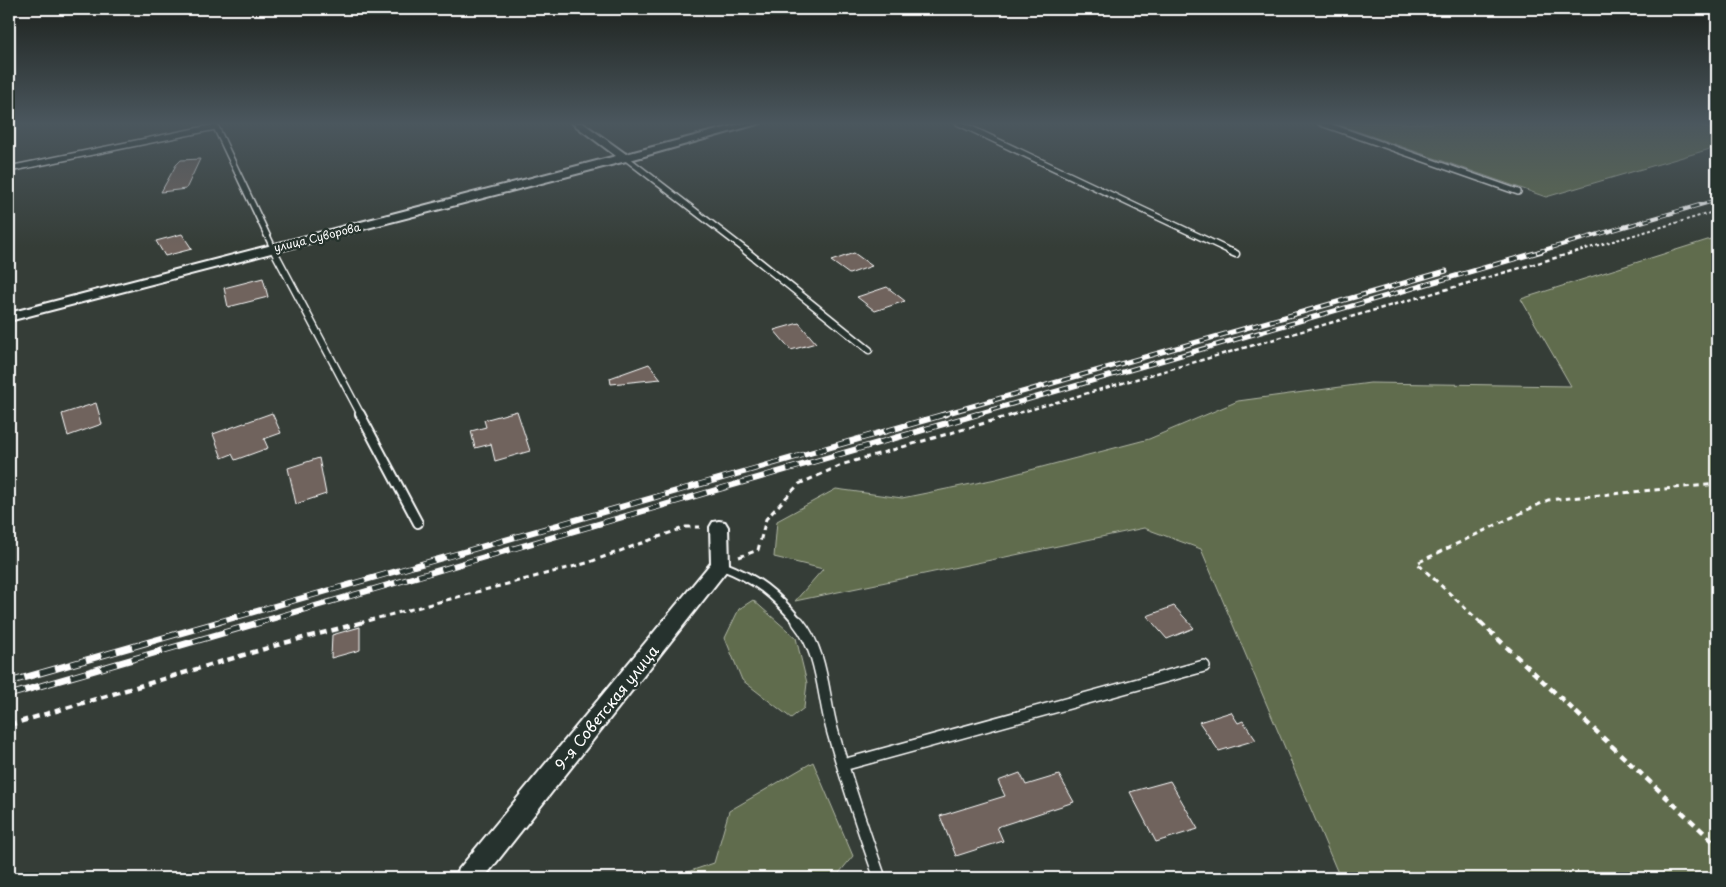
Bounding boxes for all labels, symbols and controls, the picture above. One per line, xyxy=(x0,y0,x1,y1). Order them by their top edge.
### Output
street label: улица Суворова xyxy=(272,218,362,256)
street label: 9-я Советская улица xyxy=(548,639,664,774)

